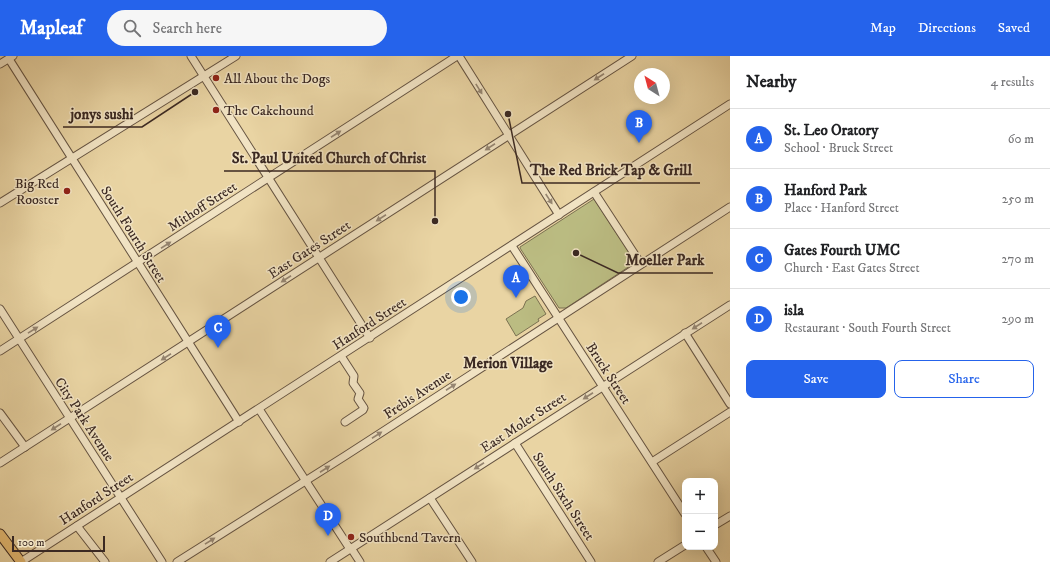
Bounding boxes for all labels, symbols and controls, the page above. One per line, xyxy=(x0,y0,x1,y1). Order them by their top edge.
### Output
search box xyxy=(107,10,387,46)
text: Mapleaf xyxy=(20,17,83,40)
icon: search xyxy=(121,17,143,39)
text: Search here xyxy=(153,19,222,38)
text: Map xyxy=(870,19,896,37)
text: Directions xyxy=(918,19,976,37)
text: Saved xyxy=(998,19,1030,37)
north arrow xyxy=(634,68,670,104)
place label: All About the Dogs xyxy=(224,70,330,88)
text: Nearby xyxy=(746,71,796,93)
marker: All About the Dogs xyxy=(211,73,221,83)
one-way arrow xyxy=(594,73,605,81)
text: 4 results xyxy=(991,74,1034,90)
one-way arrow xyxy=(476,83,483,95)
callout: jonys sushi xyxy=(63,100,142,127)
place label: The Cakehound xyxy=(224,102,314,120)
text: jonys sushi xyxy=(68,105,134,124)
marker: The Cakehound xyxy=(211,105,221,115)
pin: B xyxy=(626,110,652,143)
text: St. Leo Oratory xyxy=(784,121,878,140)
one-way arrow xyxy=(331,130,341,138)
text: A xyxy=(755,131,763,147)
text: 60 m xyxy=(1008,131,1034,147)
text: School · Bruck Street xyxy=(784,140,893,156)
callout: St. Paul United Church of Christ xyxy=(224,144,435,171)
one-way arrow xyxy=(484,144,496,151)
text: St. Paul United Church of Christ xyxy=(232,149,426,168)
callout: The Red Brick Tap & Grill xyxy=(522,156,700,183)
text: The Red Brick Tap & Grill xyxy=(529,161,693,180)
place label: Big Red Rooster xyxy=(15,175,60,209)
street label: Mithoff Street xyxy=(165,178,241,236)
text: Hanford Park xyxy=(784,181,867,200)
street label: South Fourth Street xyxy=(96,183,170,287)
marker: Big Red Rooster xyxy=(62,186,72,196)
text: B xyxy=(755,191,763,207)
text: 250 m xyxy=(1002,191,1034,207)
one-way arrow xyxy=(545,193,552,205)
text: Place · Hanford Street xyxy=(784,200,899,216)
one-way arrow xyxy=(376,214,386,222)
street label: East Gates Street xyxy=(265,216,355,283)
one-way arrow xyxy=(160,241,172,248)
text: Gates Fourth UMC xyxy=(784,241,900,260)
callout: Moeller Park xyxy=(618,246,713,273)
text: Moeller Park xyxy=(626,251,705,270)
text: C xyxy=(755,251,763,267)
text: 270 m xyxy=(1002,251,1034,267)
text: Church · East Gates Street xyxy=(784,260,920,276)
pin: A xyxy=(503,265,529,298)
one-way arrow xyxy=(281,275,292,283)
your location xyxy=(451,287,471,307)
street label: Hanford Street xyxy=(329,293,410,354)
text: isla xyxy=(784,301,804,320)
text: D xyxy=(754,311,764,327)
text: 290 m xyxy=(1002,311,1034,327)
pin: C xyxy=(205,315,231,348)
text: Restaurant · South Fourth Street xyxy=(784,320,951,336)
one-way arrow xyxy=(692,322,702,330)
one-way arrow xyxy=(27,326,39,333)
street label: Bruck Street xyxy=(582,339,635,408)
one-way arrow xyxy=(160,354,171,361)
district label: Merion Village xyxy=(463,354,554,373)
button: Save xyxy=(746,360,886,398)
button: Share xyxy=(894,360,1034,398)
street label: Frebis Avenue xyxy=(380,366,455,423)
street label: City Park Avenue xyxy=(50,374,118,465)
one-way arrow xyxy=(445,383,457,390)
street label: East Moler Street xyxy=(477,388,570,457)
one-way arrow xyxy=(583,392,593,400)
one-way arrow xyxy=(51,423,61,431)
one-way arrow xyxy=(372,431,383,439)
street label: South Sixth Street xyxy=(528,449,599,544)
one-way arrow xyxy=(473,463,484,470)
one-way arrow xyxy=(319,465,331,472)
street label: Hanford Street xyxy=(56,468,137,529)
map controls xyxy=(682,478,718,550)
button: + xyxy=(682,478,718,514)
pin: D xyxy=(315,503,341,536)
button: − xyxy=(682,514,718,550)
place label: Southbend Tavern xyxy=(359,529,462,547)
marker: Southbend Tavern xyxy=(346,532,356,542)
scale bar xyxy=(12,534,105,553)
text: 100 m xyxy=(18,536,44,550)
one-way arrow xyxy=(205,537,216,545)

